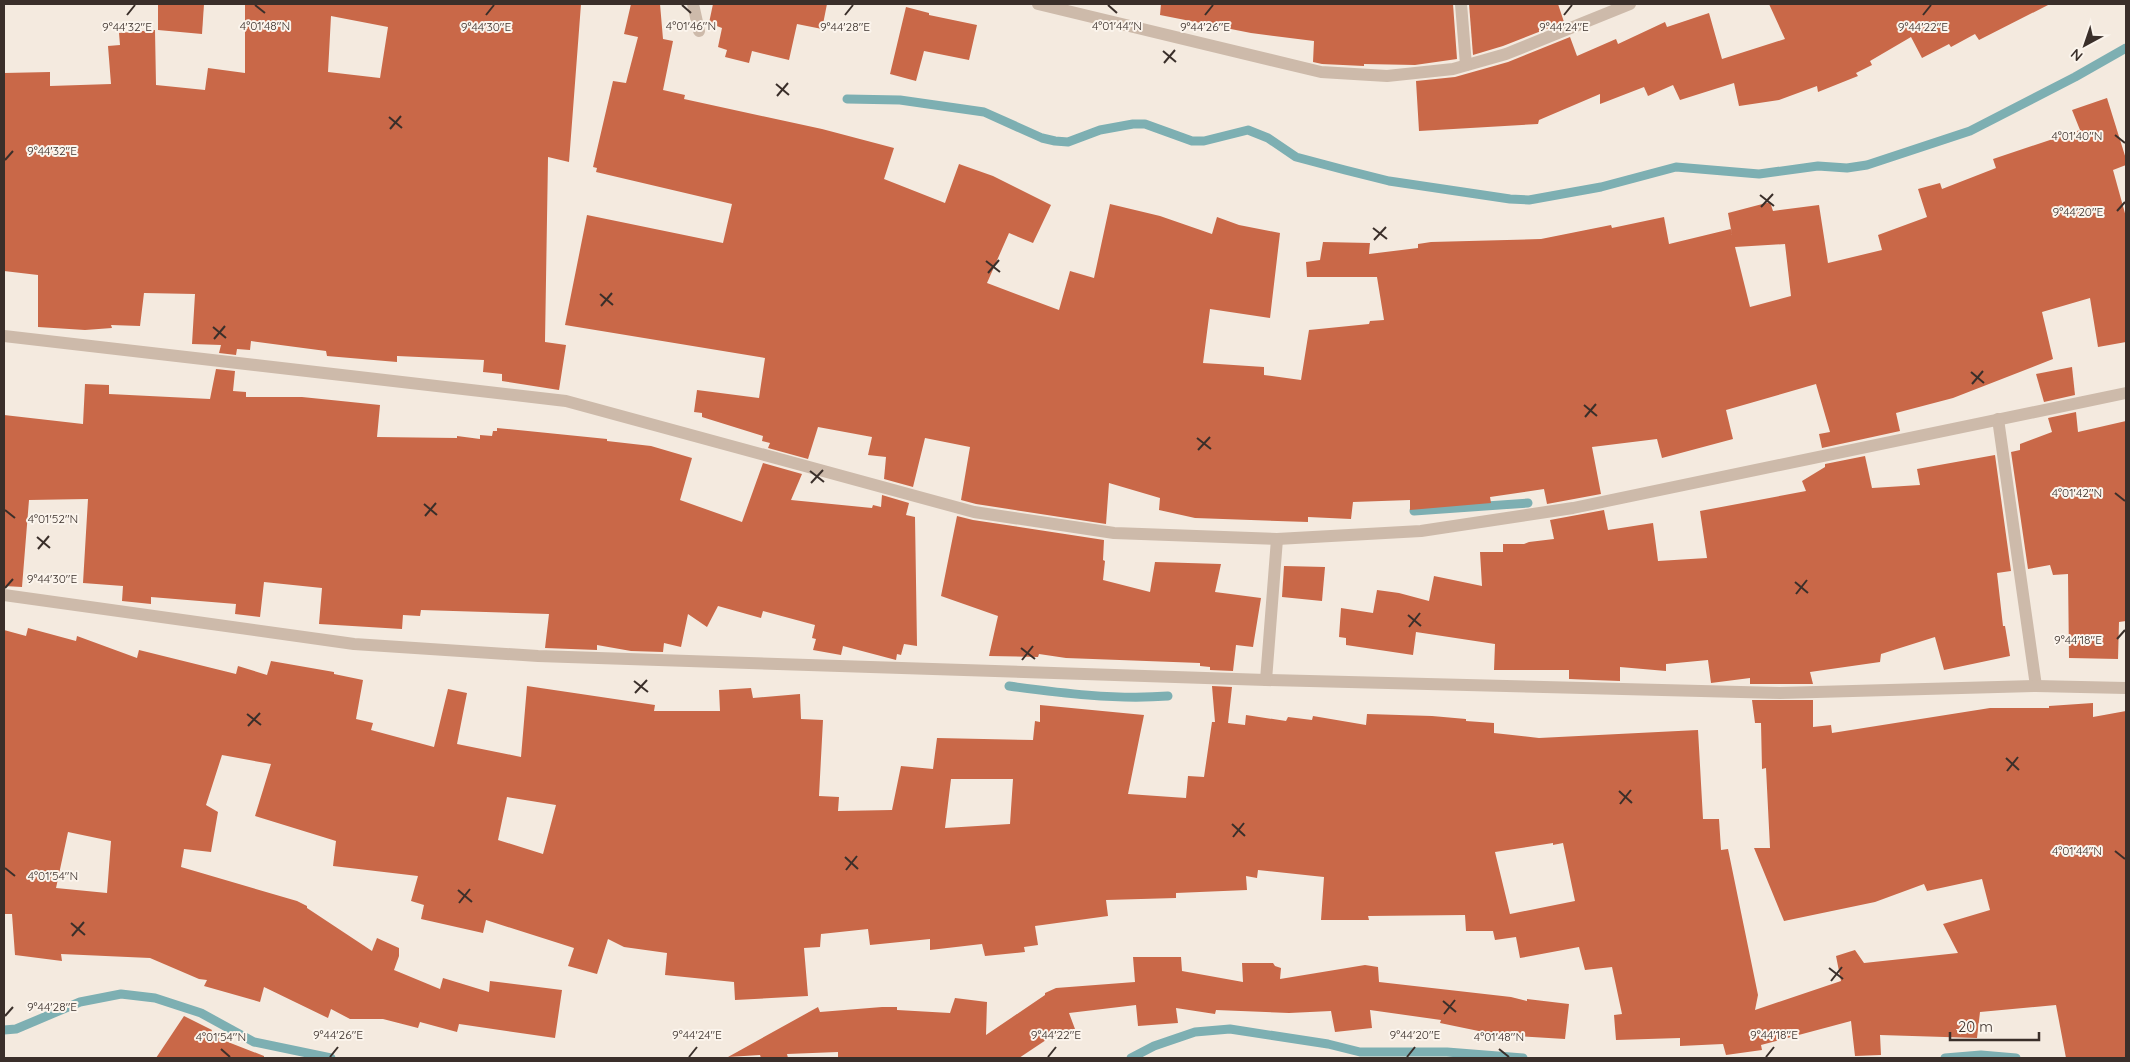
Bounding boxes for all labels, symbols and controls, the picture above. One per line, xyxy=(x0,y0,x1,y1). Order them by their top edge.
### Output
text: 4°01'48"N xyxy=(240,18,290,33)
text: 4°01'46"N xyxy=(666,18,716,33)
text: 4°01'44"N xyxy=(1092,18,1142,33)
text: 9°44'32"E xyxy=(102,19,152,34)
text: 9°44'30"E xyxy=(461,19,511,34)
text: 9°44'28"E xyxy=(820,19,870,34)
text: 9°44'26"E xyxy=(1180,19,1230,34)
text: 9°44'24"E xyxy=(1539,19,1589,34)
text: 9°44'22"E xyxy=(1898,19,1948,34)
north arrow xyxy=(2060,20,2110,70)
text: N xyxy=(2067,45,2086,65)
text: 4°01'40"N xyxy=(2051,128,2103,143)
text: 9°44'32"E xyxy=(27,143,77,158)
text: 9°44'20"E xyxy=(2053,204,2104,219)
text: 4°01'42"N xyxy=(2052,485,2102,500)
text: 4°01'52"N xyxy=(28,511,78,526)
text: 9°44'30"E xyxy=(27,571,77,586)
text: 9°44'18"E xyxy=(2054,632,2102,647)
text: 4°01'44"N xyxy=(2052,843,2102,858)
text: 4°01'54"N xyxy=(28,868,78,883)
text: 9°44'28"E xyxy=(27,999,77,1014)
scale bar xyxy=(1950,1010,2039,1042)
text: 20 m xyxy=(1958,1017,1993,1036)
text: 9°44'26"E xyxy=(313,1027,363,1042)
text: 9°44'24"E xyxy=(672,1027,722,1042)
text: 9°44'22"E xyxy=(1031,1027,1081,1042)
text: 9°44'20"E xyxy=(1390,1027,1441,1042)
text: 9°44'18"E xyxy=(1750,1027,1798,1042)
text: 4°01'54"N xyxy=(196,1029,246,1044)
text: 4°01'48"N xyxy=(1474,1029,1524,1044)

